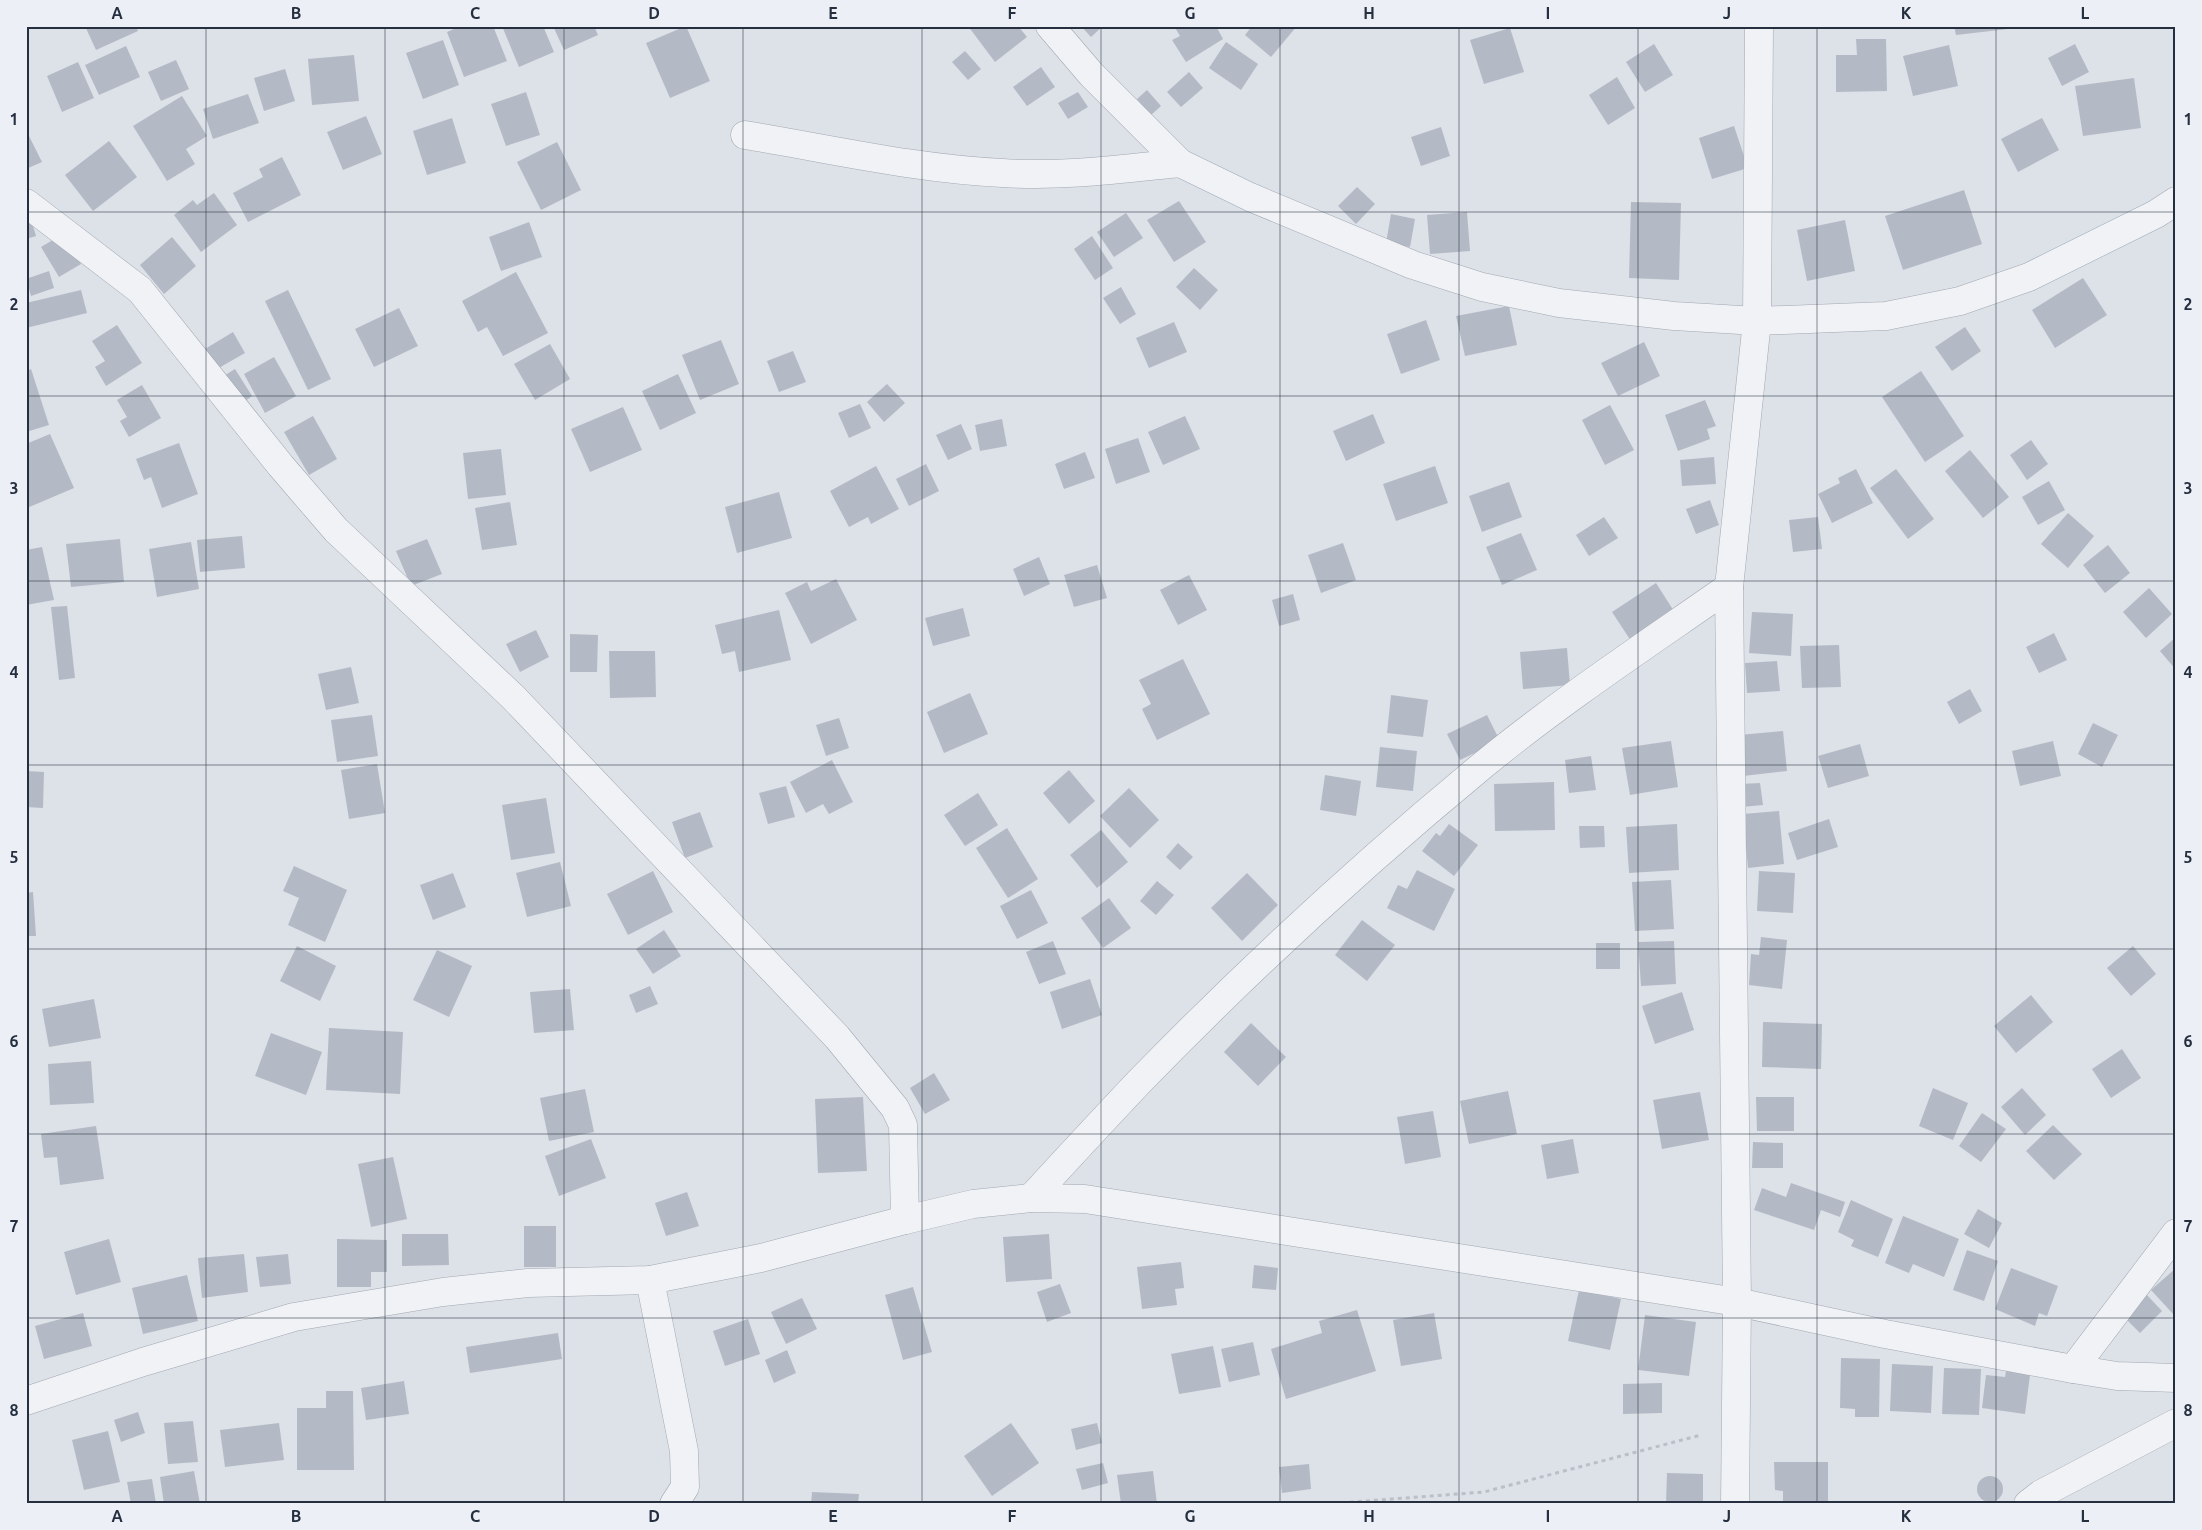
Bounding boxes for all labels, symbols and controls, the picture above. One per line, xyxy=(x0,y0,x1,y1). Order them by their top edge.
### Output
text: A xyxy=(111,4,123,22)
text: B xyxy=(291,4,301,22)
text: C xyxy=(470,4,480,22)
text: D xyxy=(648,4,660,22)
text: E xyxy=(828,4,838,22)
text: F xyxy=(1008,4,1017,22)
text: G xyxy=(1184,4,1196,22)
text: H xyxy=(1363,4,1375,22)
text: I xyxy=(1546,4,1550,22)
text: J xyxy=(1723,4,1731,22)
text: K xyxy=(1901,4,1912,22)
text: L xyxy=(2081,4,2090,22)
text: 1 xyxy=(9,110,19,128)
text: 1 xyxy=(2183,110,2193,128)
text: 2 xyxy=(9,295,19,313)
text: 2 xyxy=(2183,295,2193,313)
text: 3 xyxy=(9,479,19,497)
text: 3 xyxy=(2183,479,2193,497)
text: 4 xyxy=(9,663,19,681)
text: 4 xyxy=(2183,663,2193,681)
text: 5 xyxy=(9,848,19,866)
text: 5 xyxy=(2183,848,2193,866)
text: 6 xyxy=(9,1032,19,1050)
text: 6 xyxy=(2183,1032,2193,1050)
text: 7 xyxy=(9,1217,19,1235)
text: 7 xyxy=(2183,1217,2193,1235)
text: 8 xyxy=(9,1401,19,1419)
text: 8 xyxy=(2183,1401,2193,1419)
text: A xyxy=(111,1507,123,1525)
text: B xyxy=(291,1507,301,1525)
text: C xyxy=(470,1507,480,1525)
text: D xyxy=(648,1507,660,1525)
text: E xyxy=(828,1507,838,1525)
text: F xyxy=(1008,1507,1017,1525)
text: G xyxy=(1184,1507,1196,1525)
text: H xyxy=(1363,1507,1375,1525)
text: I xyxy=(1546,1507,1550,1525)
text: J xyxy=(1723,1507,1731,1525)
text: K xyxy=(1901,1507,1912,1525)
text: L xyxy=(2081,1507,2090,1525)

